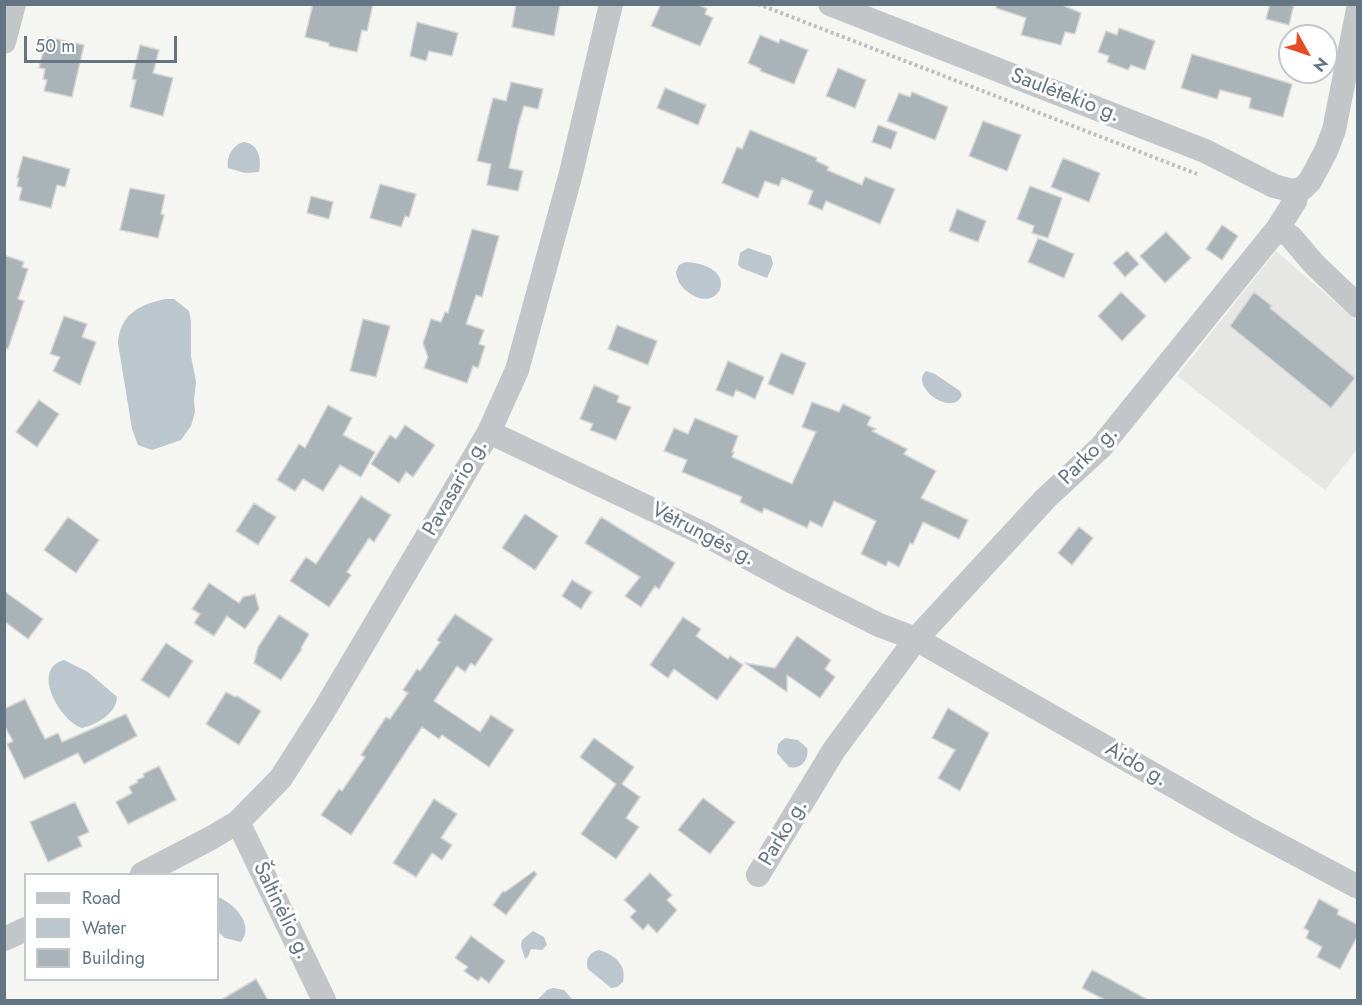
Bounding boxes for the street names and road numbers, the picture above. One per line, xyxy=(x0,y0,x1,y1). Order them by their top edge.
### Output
street label: Saulėtekio g. xyxy=(1007,64,1123,128)
street label: Parko g. xyxy=(1054,421,1124,491)
street label: Pavasario g. xyxy=(418,435,494,541)
street label: Vėtrungės g. xyxy=(647,498,759,572)
street label: Aido g. xyxy=(1101,737,1171,793)
street label: Parko g. xyxy=(754,795,814,871)
street label: Šaltinėlio g. xyxy=(247,858,315,964)

